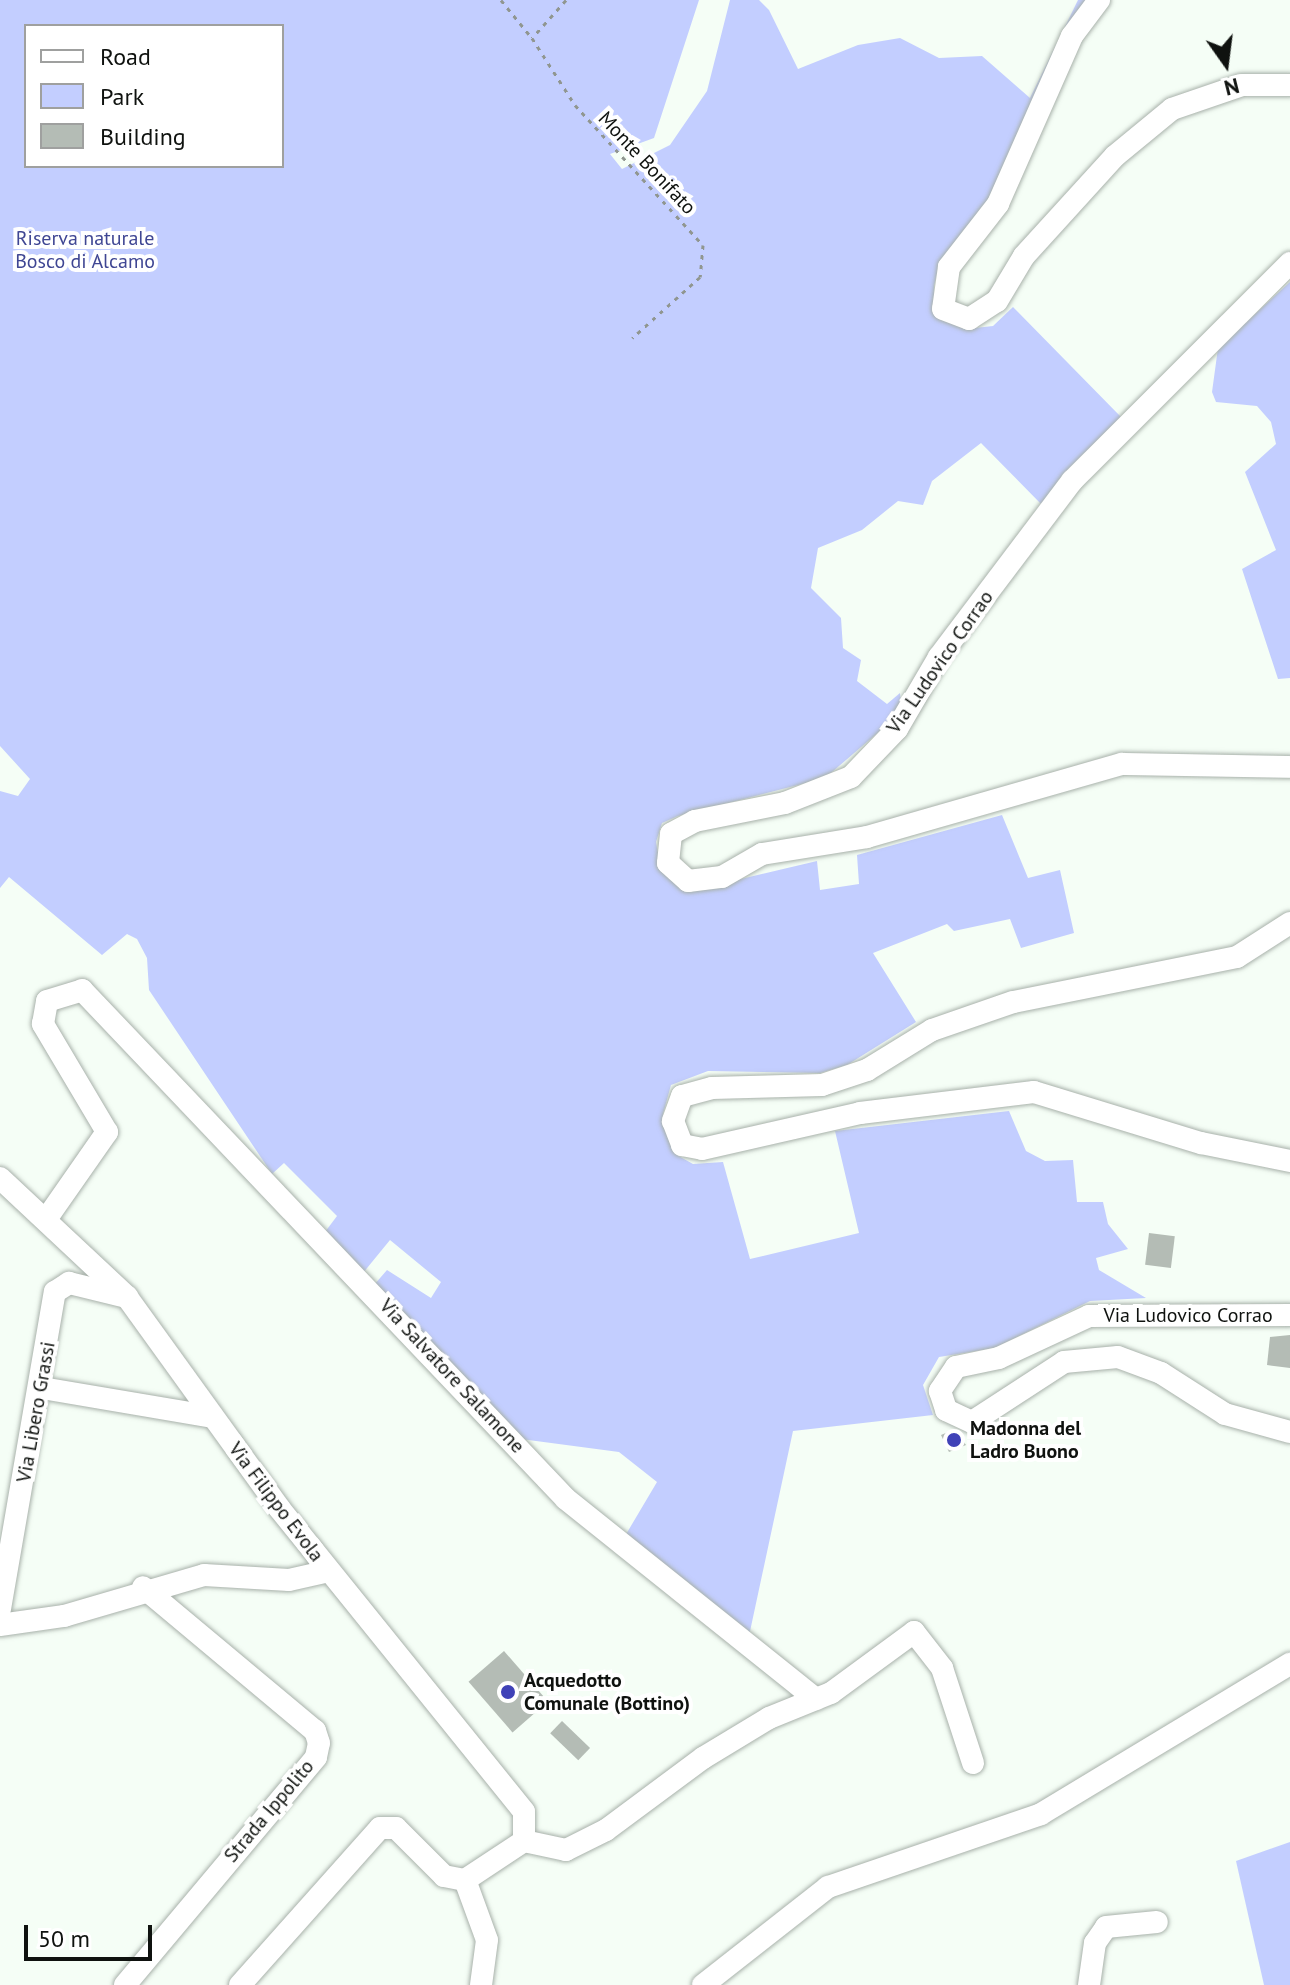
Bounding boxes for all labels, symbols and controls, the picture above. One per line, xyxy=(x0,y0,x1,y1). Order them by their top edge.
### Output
legend xyxy=(24,24,284,168)
north arrow xyxy=(1186,24,1266,104)
text: Road xyxy=(100,41,151,72)
text: N xyxy=(1221,72,1242,103)
text: Park xyxy=(100,81,144,112)
street label: Monte Bonifato xyxy=(593,107,701,219)
text: Building xyxy=(100,121,186,152)
park label: Riserva naturale Bosco di Alcamo xyxy=(15,227,155,274)
street label: Via Ludovico Corrao xyxy=(882,586,998,738)
street label: Via Salvatore Salamone xyxy=(374,1294,530,1458)
street label: Via Ludovico Corrao xyxy=(1103,1303,1273,1327)
street label: Via Libero Grassi xyxy=(12,1340,60,1484)
place label: Madonna del Ladro Buono xyxy=(970,1416,1081,1463)
marker: Madonna del Ladro Buono xyxy=(945,1431,963,1449)
street label: Via Filippo Evola xyxy=(223,1438,329,1566)
place label: Acquedotto Comunale (Bottino) xyxy=(524,1668,690,1715)
marker: Acquedotto Comunale (Bottino) xyxy=(499,1683,517,1701)
street label: Strada Ippolito xyxy=(219,1755,319,1867)
scale bar xyxy=(28,1909,156,1959)
text: 50 m xyxy=(38,1923,90,1954)

